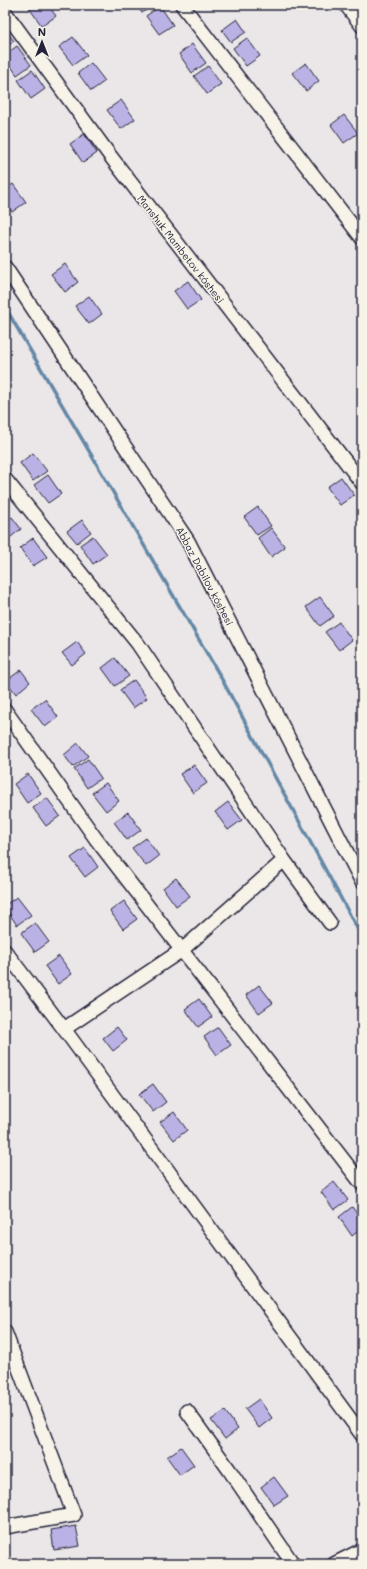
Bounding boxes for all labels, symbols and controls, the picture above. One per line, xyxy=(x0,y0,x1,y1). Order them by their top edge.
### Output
north arrow xyxy=(22,22,62,62)
text: N xyxy=(38,24,46,39)
street label: Manshuk Mambetov kóshesi xyxy=(134,192,228,306)
street label: Abbaz Dabilov kóshesi xyxy=(173,524,237,628)

